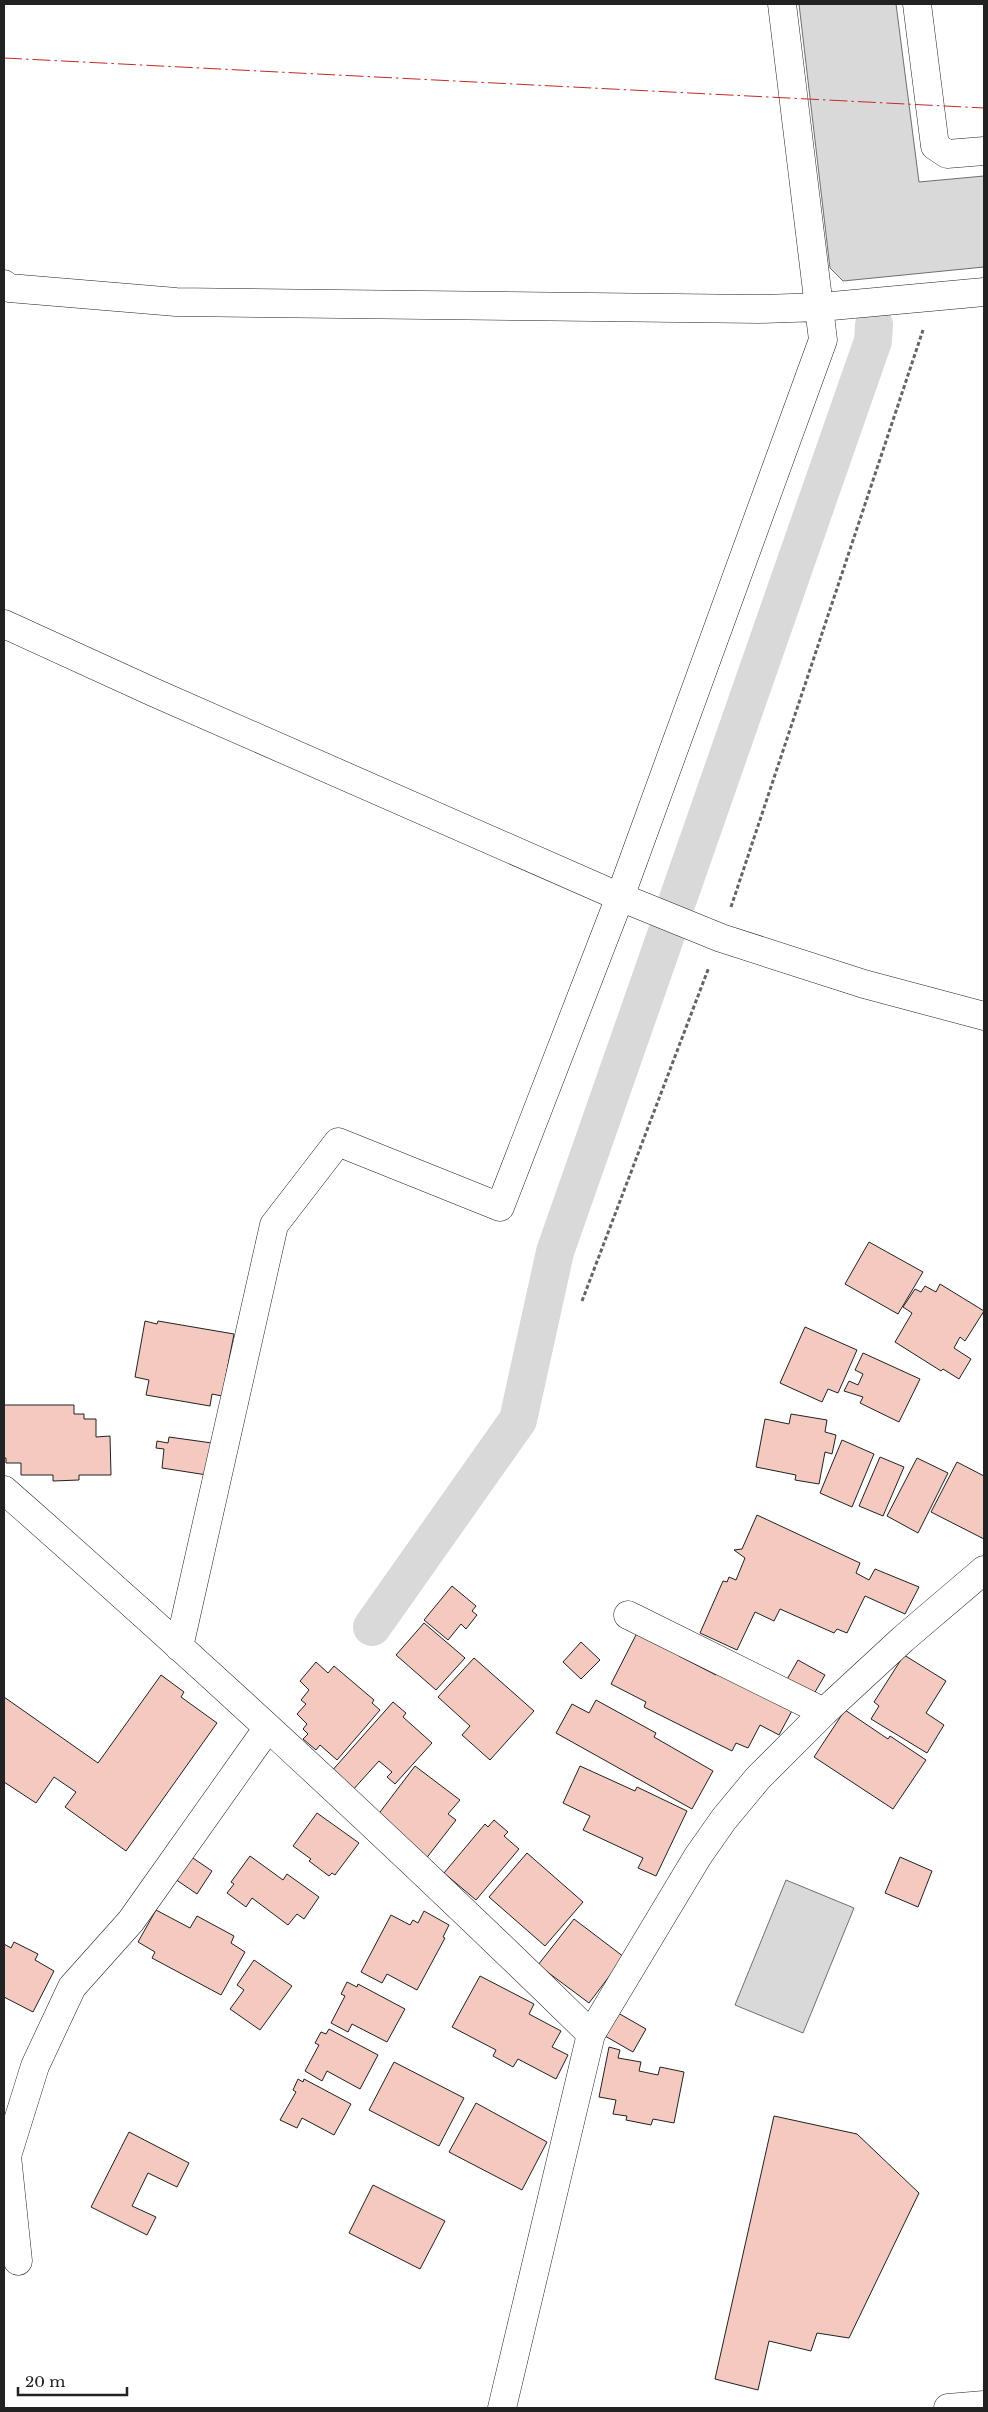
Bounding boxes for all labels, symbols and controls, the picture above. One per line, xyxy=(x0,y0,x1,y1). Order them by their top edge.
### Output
scale bar xyxy=(18,2364,126,2396)
text: 20 m xyxy=(25,2372,65,2391)

